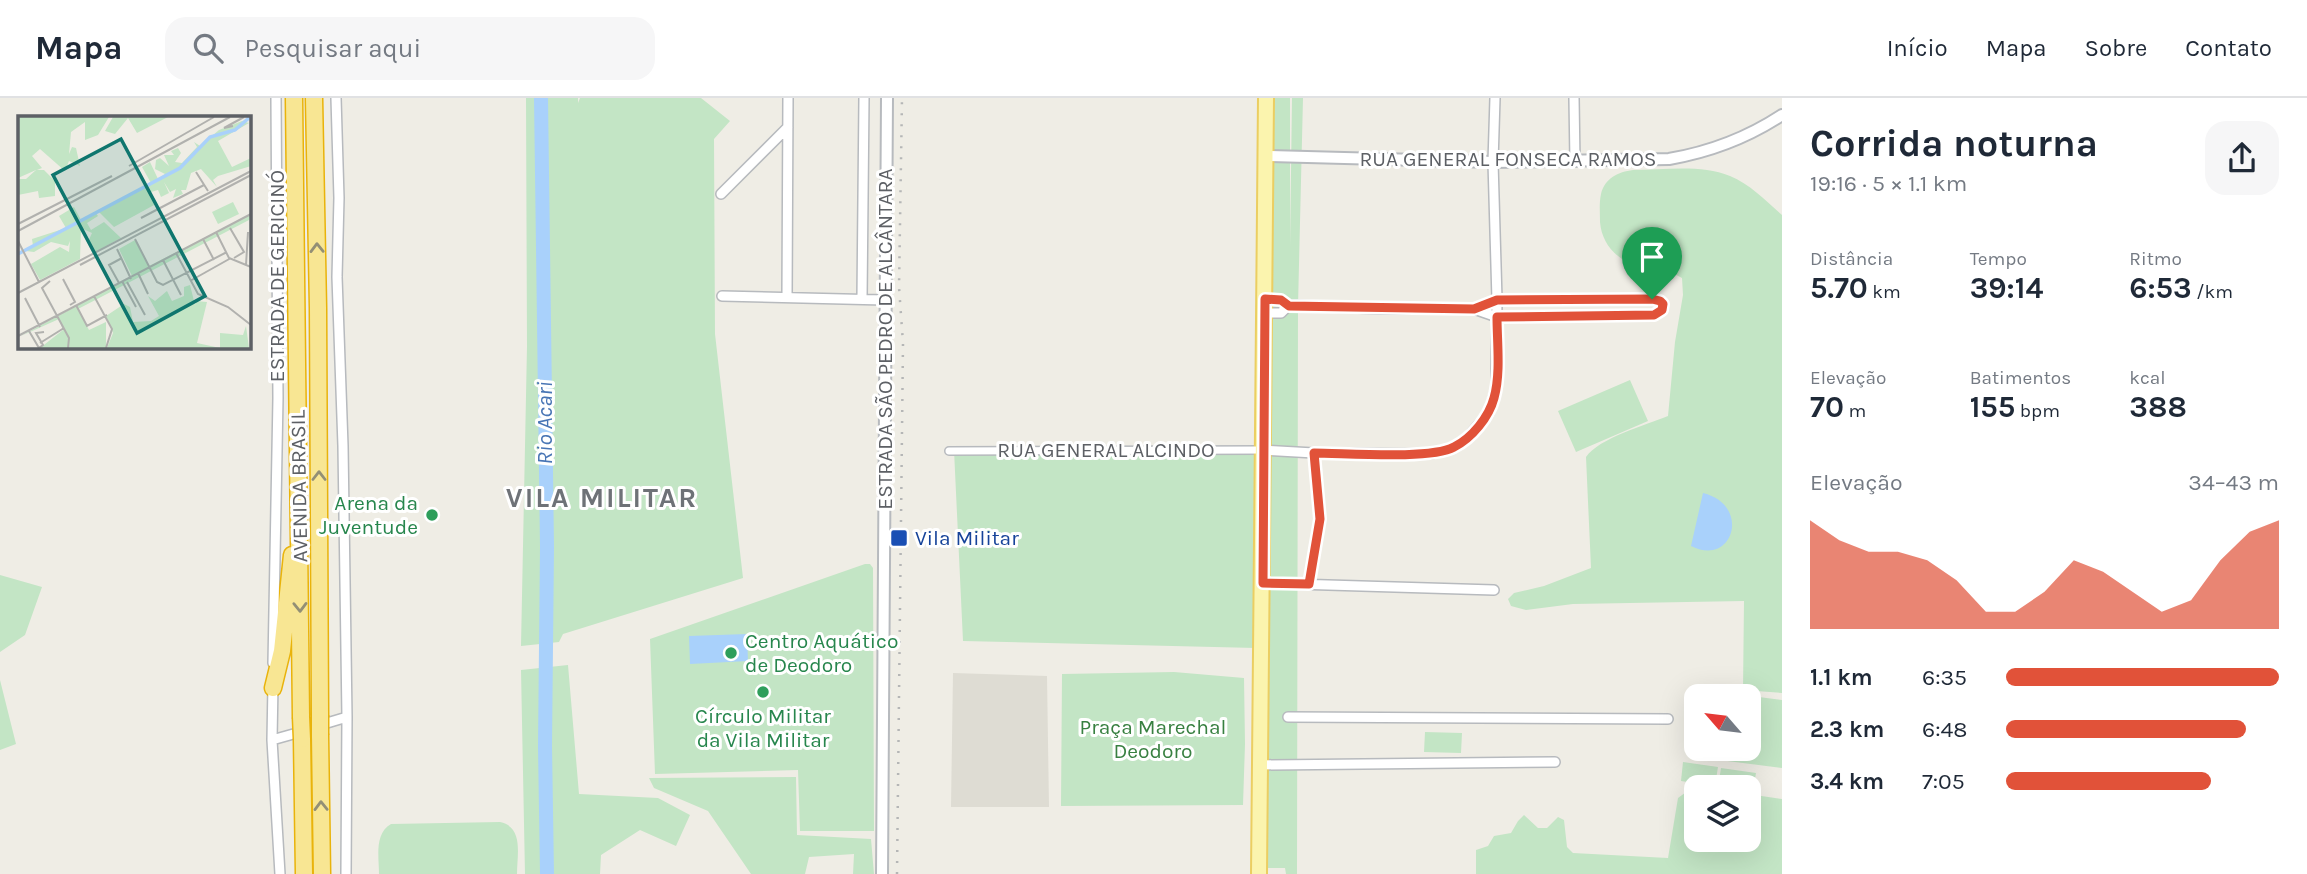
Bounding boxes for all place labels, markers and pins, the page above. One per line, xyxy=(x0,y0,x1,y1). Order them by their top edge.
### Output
pin xyxy=(1622,227,1682,299)
place label: Arena da Juventude xyxy=(319,491,418,539)
marker: Arena da Juventude xyxy=(424,507,440,523)
place label: Vila Militar xyxy=(915,526,1019,550)
marker: Vila Militar xyxy=(889,528,909,548)
place label: Centro Aquático de Deodoro xyxy=(745,629,898,677)
marker: Centro Aquático de Deodoro xyxy=(723,645,739,661)
marker: Círculo Militar da Vila Militar xyxy=(755,684,771,700)
place label: Círculo Militar da Vila Militar xyxy=(695,704,831,752)

